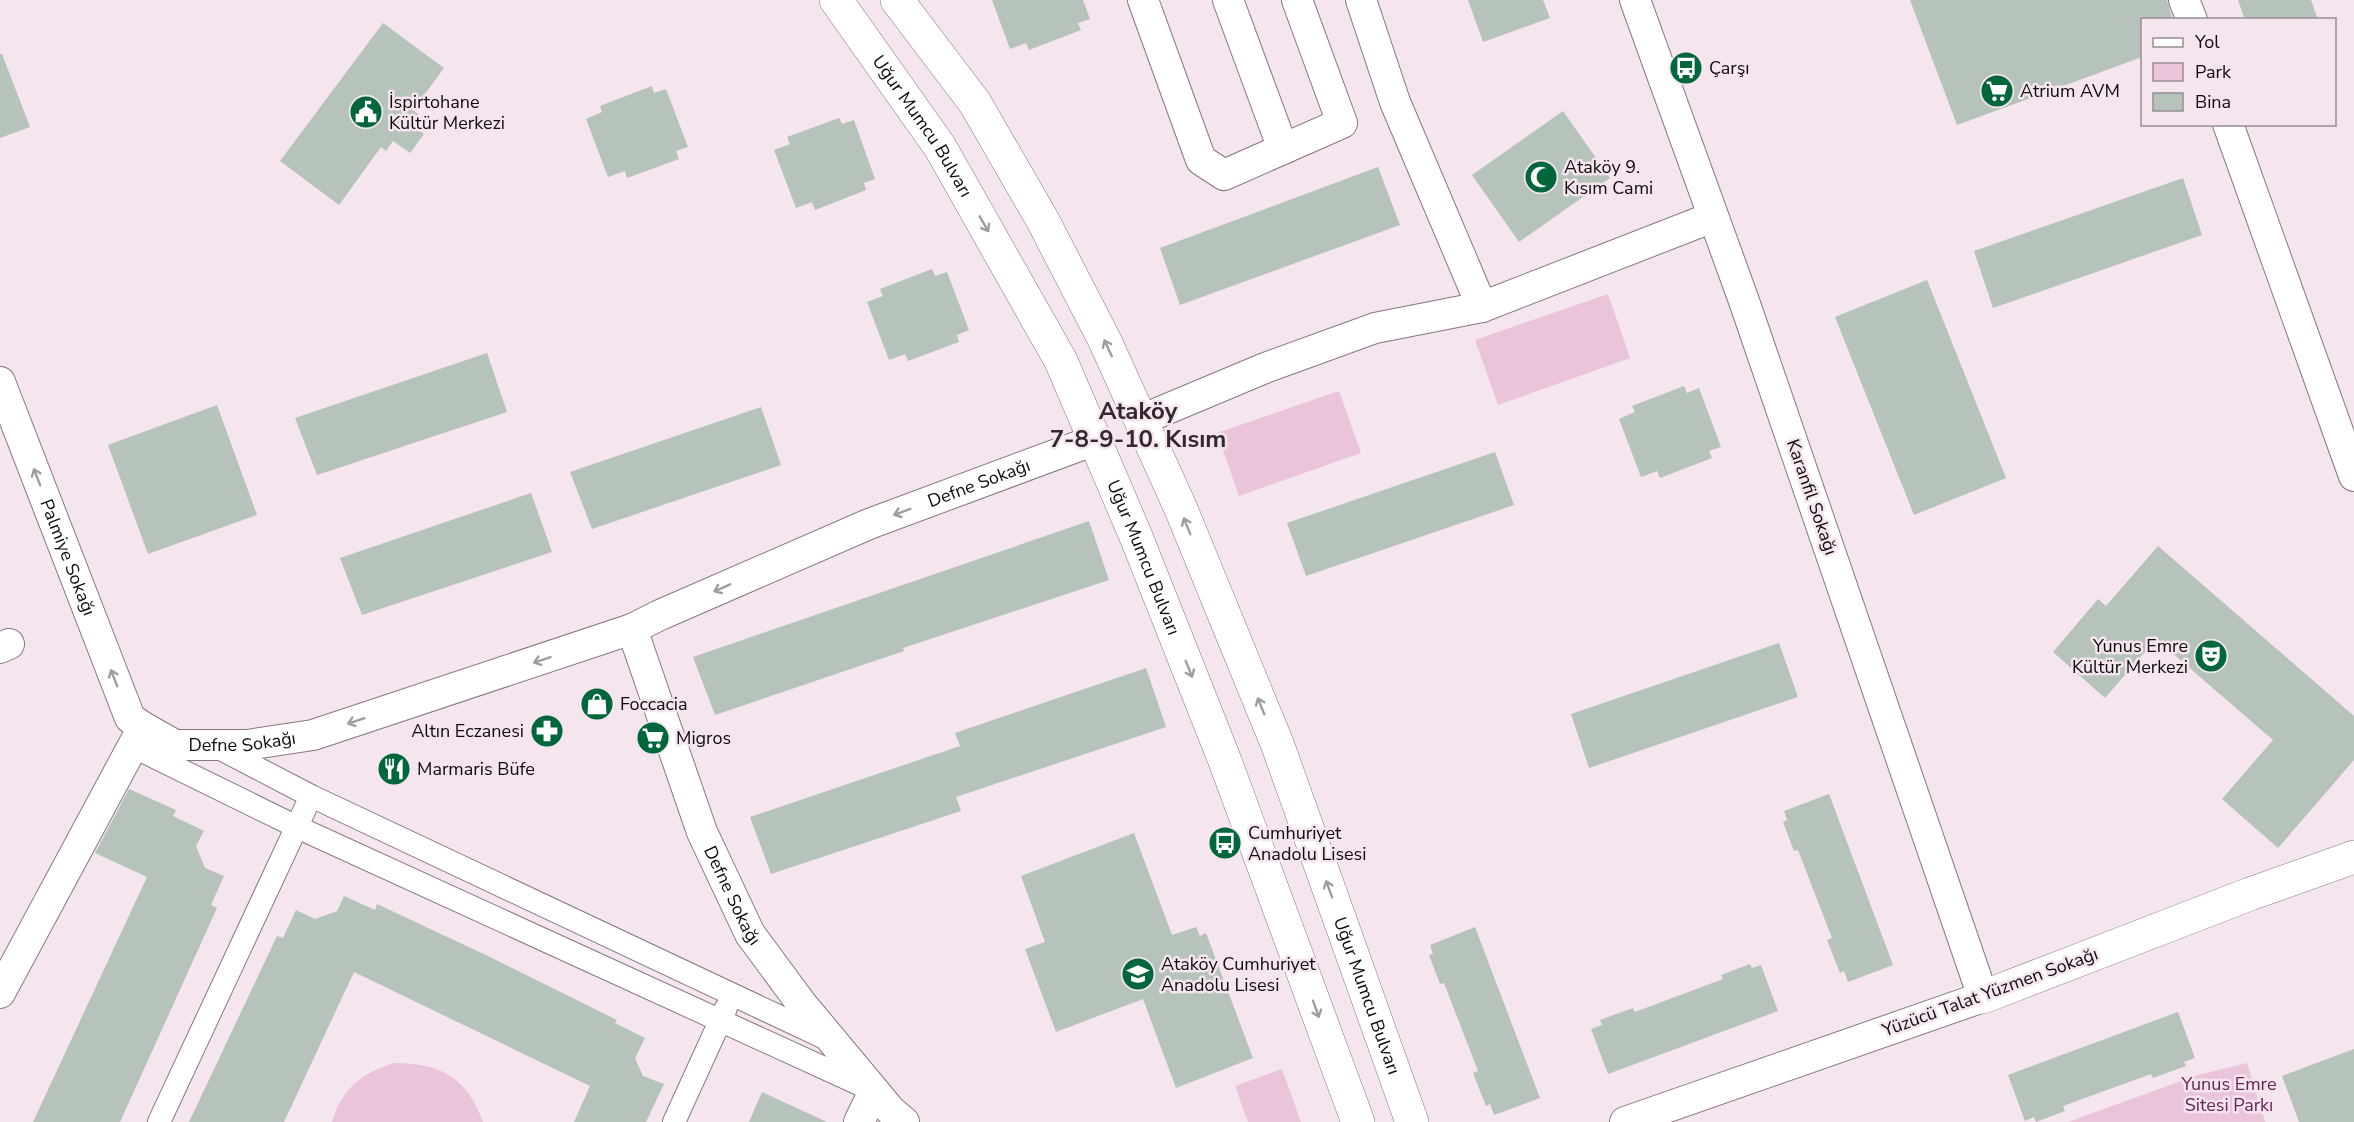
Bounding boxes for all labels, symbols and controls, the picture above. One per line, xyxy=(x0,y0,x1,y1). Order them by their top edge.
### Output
legend xyxy=(2141,18,2336,126)
text: Yol xyxy=(2194,30,2220,54)
street label: Uğur Mumcu Bulvarı xyxy=(867,50,978,201)
bus stop icon: Çarşı xyxy=(1668,50,1704,86)
place label: Çarşı xyxy=(1709,56,1750,80)
text: Park xyxy=(2195,60,2232,84)
supermarket icon: Atrium AVM xyxy=(1979,73,2015,109)
place label: Atrium AVM xyxy=(2020,79,2120,103)
place label: İspirtohane Kültür Merkezi xyxy=(389,90,505,135)
text: Bina xyxy=(2195,90,2231,114)
public building icon: İspirtohane Kültür Merkezi xyxy=(348,94,384,130)
place label: Ataköy 9. Kısım Cami xyxy=(1564,155,1653,200)
mosque icon: Ataköy 9. Kısım Cami xyxy=(1523,159,1559,195)
one-way arrow xyxy=(979,215,991,232)
one-way arrow xyxy=(1101,339,1113,357)
district label: Ataköy 7-8-9-10. Kısım xyxy=(1050,395,1226,455)
street label: Karanfil Sokağı xyxy=(1781,436,1843,558)
street label: Defne Sokağı xyxy=(924,453,1033,513)
one-way arrow xyxy=(31,468,42,486)
street label: Uğur Mumcu Bulvarı xyxy=(1101,476,1186,639)
street label: Palmiye Sokağı xyxy=(34,496,101,619)
one-way arrow xyxy=(893,507,912,518)
one-way arrow xyxy=(1181,517,1192,535)
one-way arrow xyxy=(714,583,732,594)
place label: Yunus Emre Kültür Merkezi xyxy=(2072,634,2188,679)
theatre icon: Yunus Emre Kültür Merkezi xyxy=(2193,638,2229,674)
one-way arrow xyxy=(533,655,551,666)
one-way arrow xyxy=(1184,660,1195,678)
one-way arrow xyxy=(108,669,119,688)
shop icon: Foccacia xyxy=(579,686,615,722)
place label: Foccacia xyxy=(620,692,688,716)
one-way arrow xyxy=(1255,697,1266,716)
pharmacy icon: Altın Eczanesi xyxy=(529,713,565,749)
one-way arrow xyxy=(347,716,366,727)
place label: Altın Eczanesi xyxy=(411,719,524,743)
supermarket icon: Migros xyxy=(635,720,671,756)
street label: Defne Sokağı xyxy=(188,726,297,758)
place label: Migros xyxy=(676,726,731,750)
restaurant icon: Marmaris Büfe xyxy=(376,751,412,787)
place label: Marmaris Büfe xyxy=(417,757,535,781)
place label: Cumhuriyet Anadolu Lisesi xyxy=(1248,821,1366,866)
bus stop icon: Cumhuriyet Anadolu Lisesi xyxy=(1207,825,1243,861)
street label: Defne Sokağı xyxy=(698,842,766,950)
one-way arrow xyxy=(1322,880,1333,899)
street label: Uğur Mumcu Bulvarı xyxy=(1328,914,1406,1078)
street label: Yüzücü Talat Yüzmen Sokağı xyxy=(1878,942,2101,1043)
place label: Ataköy Cumhuriyet Anadolu Lisesi xyxy=(1161,952,1316,997)
school or university icon: Ataköy Cumhuriyet Anadolu Lisesi xyxy=(1120,956,1156,992)
one-way arrow xyxy=(1312,999,1323,1018)
park label: Yunus Emre Sitesi Parkı xyxy=(2181,1072,2276,1117)

